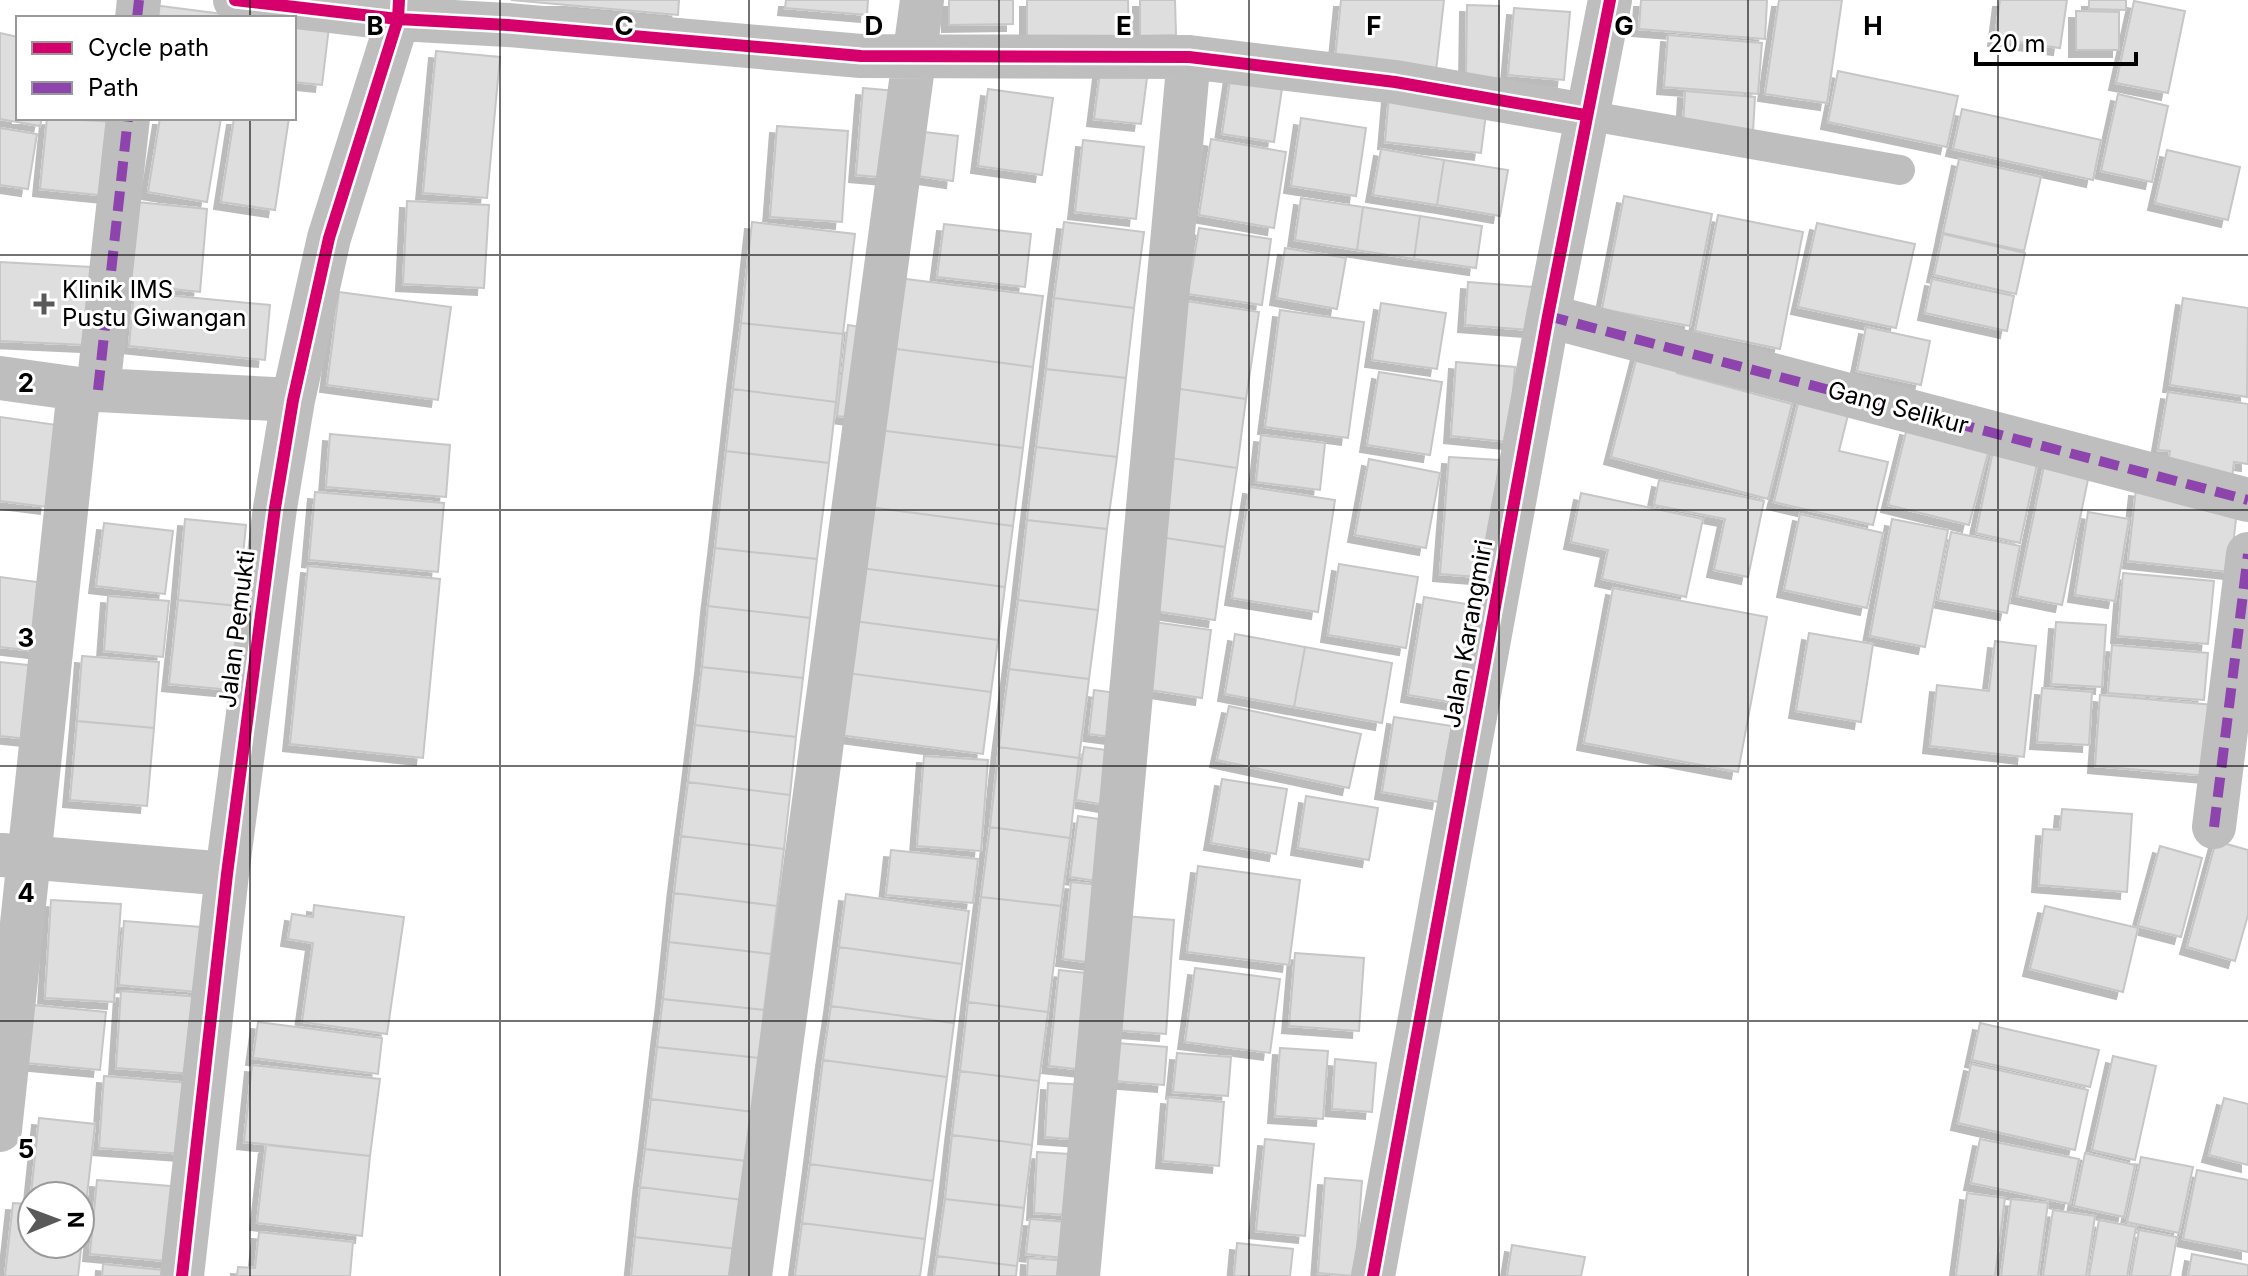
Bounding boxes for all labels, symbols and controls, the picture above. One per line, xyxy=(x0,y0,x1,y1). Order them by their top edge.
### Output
text: B xyxy=(366,10,384,41)
text: C xyxy=(614,10,634,41)
text: D xyxy=(865,10,883,41)
text: E xyxy=(1116,10,1132,41)
text: F xyxy=(1366,10,1382,41)
text: G xyxy=(1614,10,1634,41)
text: H xyxy=(1863,10,1883,41)
legend xyxy=(16,16,296,120)
scale bar xyxy=(1976,16,2136,66)
text: 20 m xyxy=(1988,29,2046,58)
text: Cycle path xyxy=(88,33,209,62)
text: Path xyxy=(88,73,139,102)
place label: Klinik IMS Pustu Giwangan xyxy=(62,275,246,332)
marker: Klinik IMS Pustu Giwangan xyxy=(33,293,55,315)
text: 2 xyxy=(18,367,34,398)
street label: Gang Selikur xyxy=(1825,375,1972,440)
street label: Jalan Karangmiri xyxy=(1437,538,1498,730)
street label: Jalan Pemukti xyxy=(212,548,261,709)
text: 3 xyxy=(18,622,34,653)
text: 4 xyxy=(17,877,35,908)
text: 5 xyxy=(18,1133,34,1164)
north arrow xyxy=(16,1180,96,1260)
text: N xyxy=(63,1211,89,1228)

